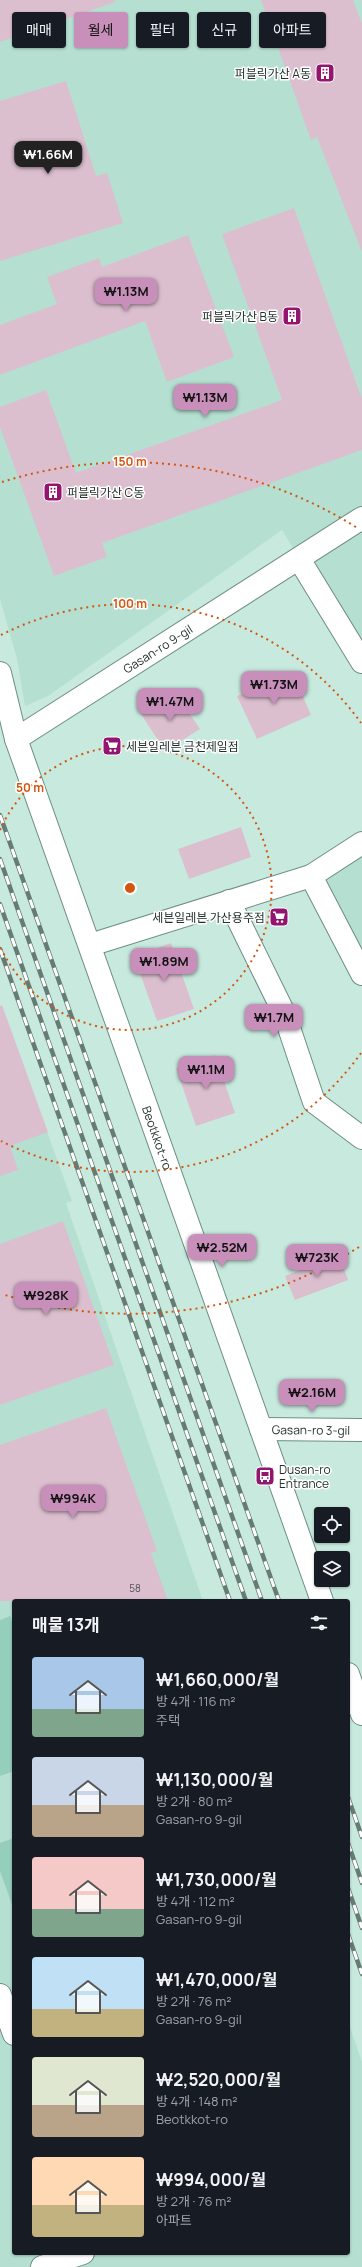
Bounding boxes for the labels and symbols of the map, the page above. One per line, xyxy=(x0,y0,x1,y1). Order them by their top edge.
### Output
building icon: 퍼블릭가산 A동 xyxy=(314,62,336,84)
place label: 퍼블릭가산 A동 xyxy=(235,65,311,82)
pin: ₩1.66M xyxy=(15,141,81,175)
pin: ₩1.13M xyxy=(93,278,159,312)
building icon: 퍼블릭가산 B동 xyxy=(281,305,303,327)
place label: 퍼블릭가산 B동 xyxy=(202,308,278,325)
pin: ₩1.13M xyxy=(172,384,238,418)
text: 150 m xyxy=(113,453,147,470)
building icon: 퍼블릭가산 C동 xyxy=(42,481,64,503)
place label: 퍼블릭가산 C동 xyxy=(67,484,144,501)
text: 100 m xyxy=(113,595,147,612)
street label: Gasan-ro 9-gil xyxy=(120,620,196,677)
pin: ₩1.73M xyxy=(241,671,307,705)
pin: ₩1.47M xyxy=(137,688,203,722)
supermarket icon: 세븐일레븐 금천제일점 xyxy=(101,735,123,757)
place label: 세븐일레븐 금천제일점 xyxy=(126,738,239,755)
text: 50 m xyxy=(16,779,44,796)
centre of rings xyxy=(123,881,137,895)
supermarket icon: 세븐일레븐 가산용주점 xyxy=(268,906,290,928)
place label: 세븐일레븐 가산용주점 xyxy=(152,909,265,926)
pin: ₩1.89M xyxy=(131,948,197,982)
pin: ₩1.7M xyxy=(246,1004,302,1038)
pin: ₩1.1M xyxy=(178,1056,234,1090)
street label: Beotkkot-ro xyxy=(138,1104,177,1172)
pin: ₩2.52M xyxy=(189,1234,255,1268)
pin: ₩723K xyxy=(289,1244,345,1278)
pin: ₩928K xyxy=(18,1282,74,1316)
pin: ₩2.16M xyxy=(279,1379,345,1413)
street label: Gasan-ro 3-gil xyxy=(272,1421,350,1438)
place label: Dusan-ro Entrance xyxy=(279,1461,331,1492)
bus stop icon: Dusan-ro Entrance xyxy=(254,1465,276,1487)
pin: ₩994K xyxy=(45,1485,101,1519)
house number: 58 xyxy=(129,1581,141,1595)

